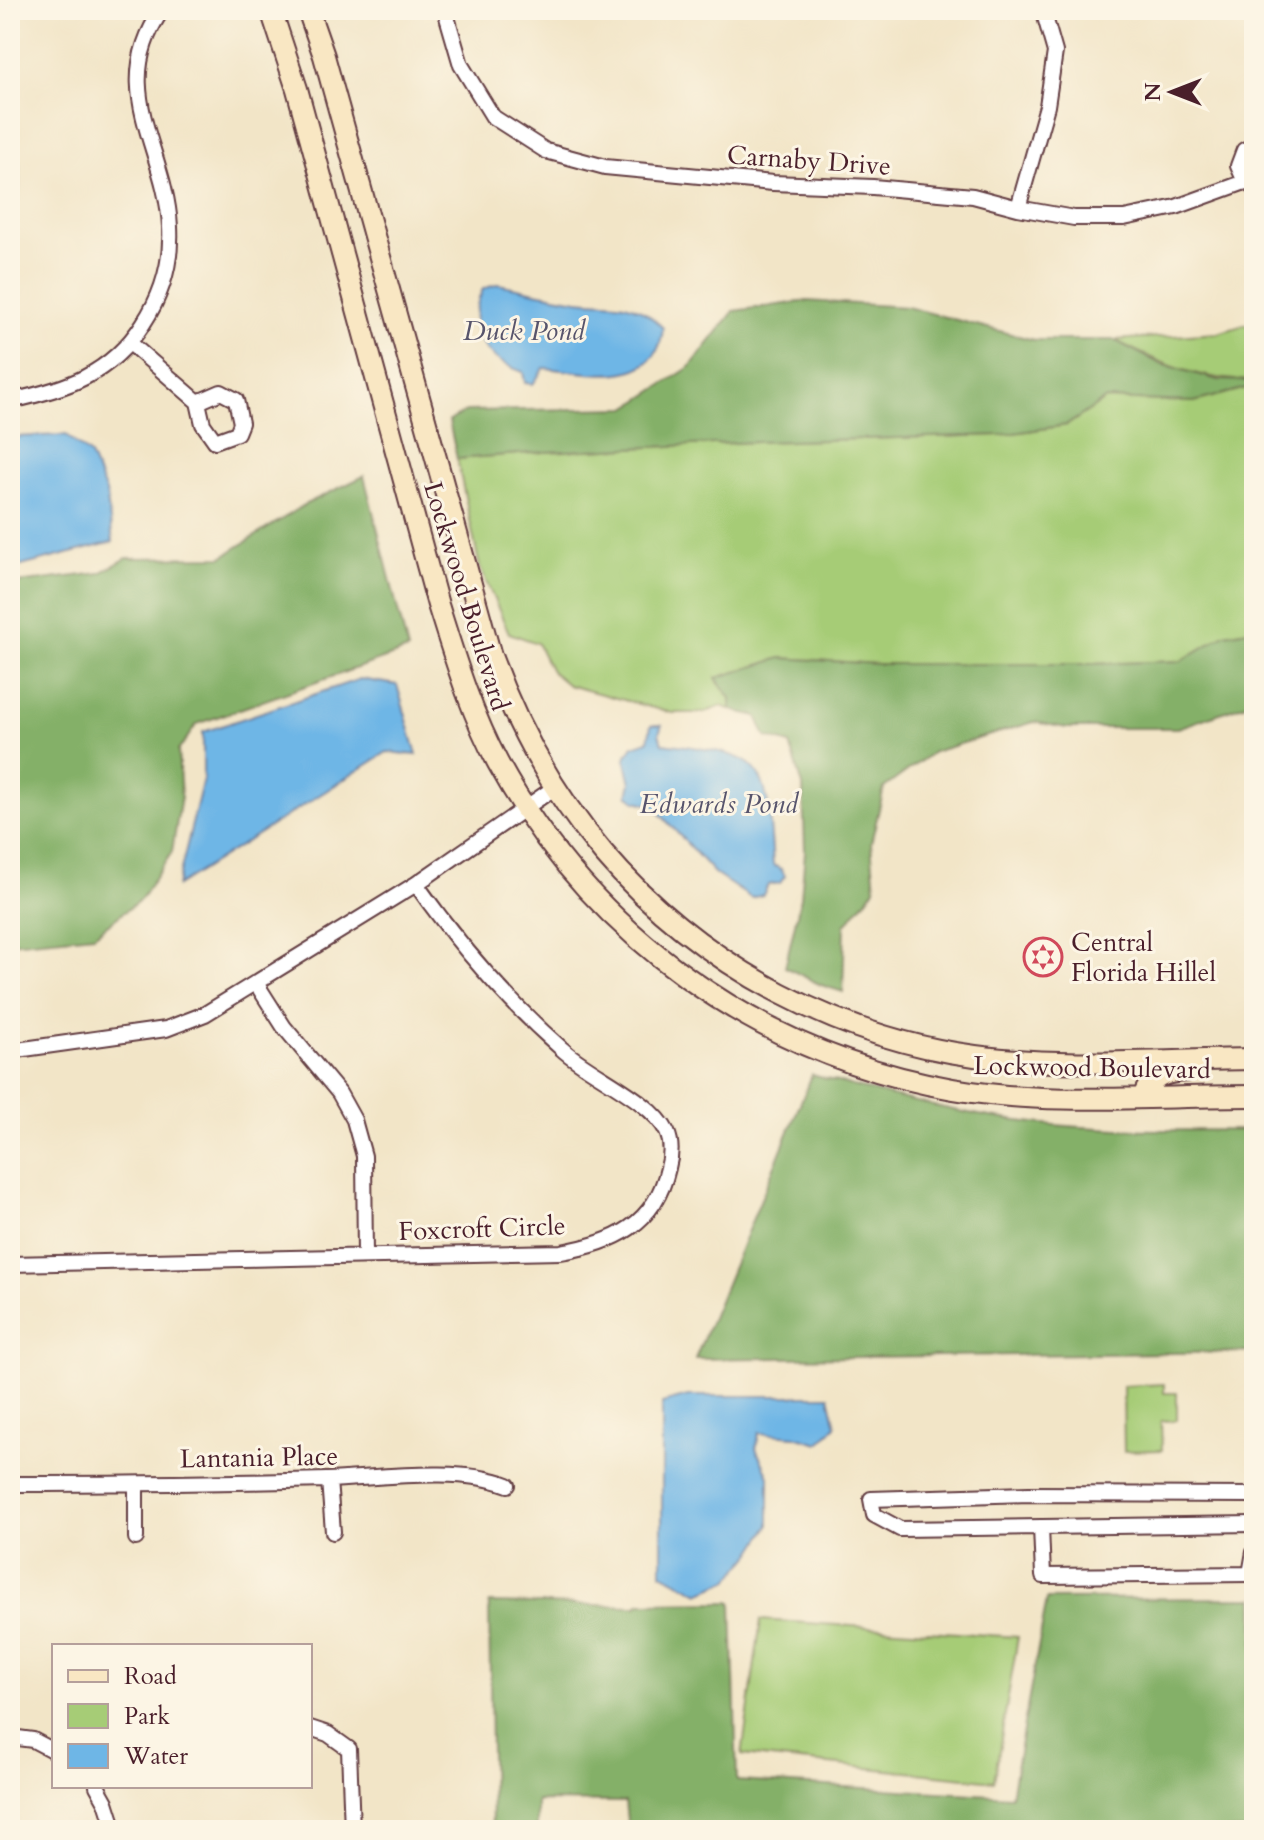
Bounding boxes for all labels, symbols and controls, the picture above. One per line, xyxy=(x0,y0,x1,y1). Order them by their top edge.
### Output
north arrow xyxy=(1132,52,1212,132)
text: N xyxy=(1138,82,1168,102)
street label: Carnaby Drive xyxy=(726,137,892,184)
water label: Duck Pond xyxy=(463,312,587,350)
street label: Lockwood Boulevard xyxy=(415,477,518,715)
water label: Edwards Pond xyxy=(640,785,800,823)
place label: Central Florida Hillel xyxy=(1071,925,1216,990)
synagogue icon: Central Florida Hillel xyxy=(1022,936,1064,978)
street label: Lockwood Boulevard xyxy=(973,1048,1211,1087)
street label: Foxcroft Circle xyxy=(398,1208,566,1249)
street label: Lantania Place xyxy=(180,1439,338,1476)
legend xyxy=(52,1644,312,1788)
text: Road xyxy=(124,1660,177,1693)
text: Park xyxy=(124,1700,170,1733)
text: Water xyxy=(123,1740,188,1773)

